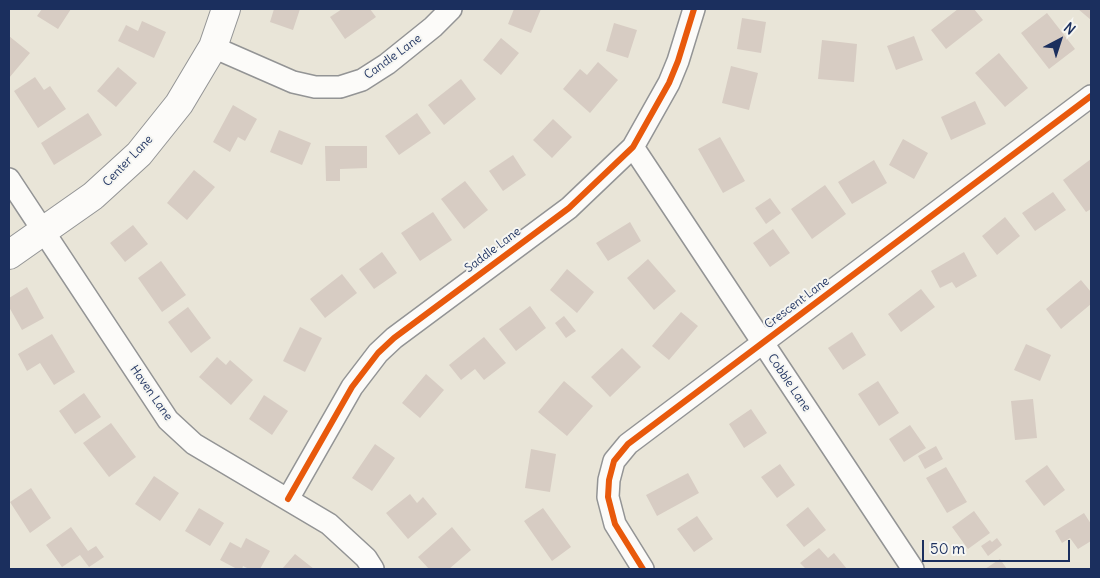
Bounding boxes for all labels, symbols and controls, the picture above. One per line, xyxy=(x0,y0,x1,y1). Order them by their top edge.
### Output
north arrow xyxy=(1035,15,1085,65)
text: N xyxy=(1060,19,1079,39)
street label: Candle Lane xyxy=(362,31,424,83)
street label: Center Lane xyxy=(100,132,156,190)
street label: Saddle Lane xyxy=(462,224,524,276)
street label: Crescent Lane xyxy=(762,274,832,332)
street label: Cobble Lane xyxy=(764,351,814,415)
street label: Haven Lane xyxy=(127,363,175,423)
scale bar xyxy=(925,530,1072,562)
text: 50 m xyxy=(930,539,965,558)

